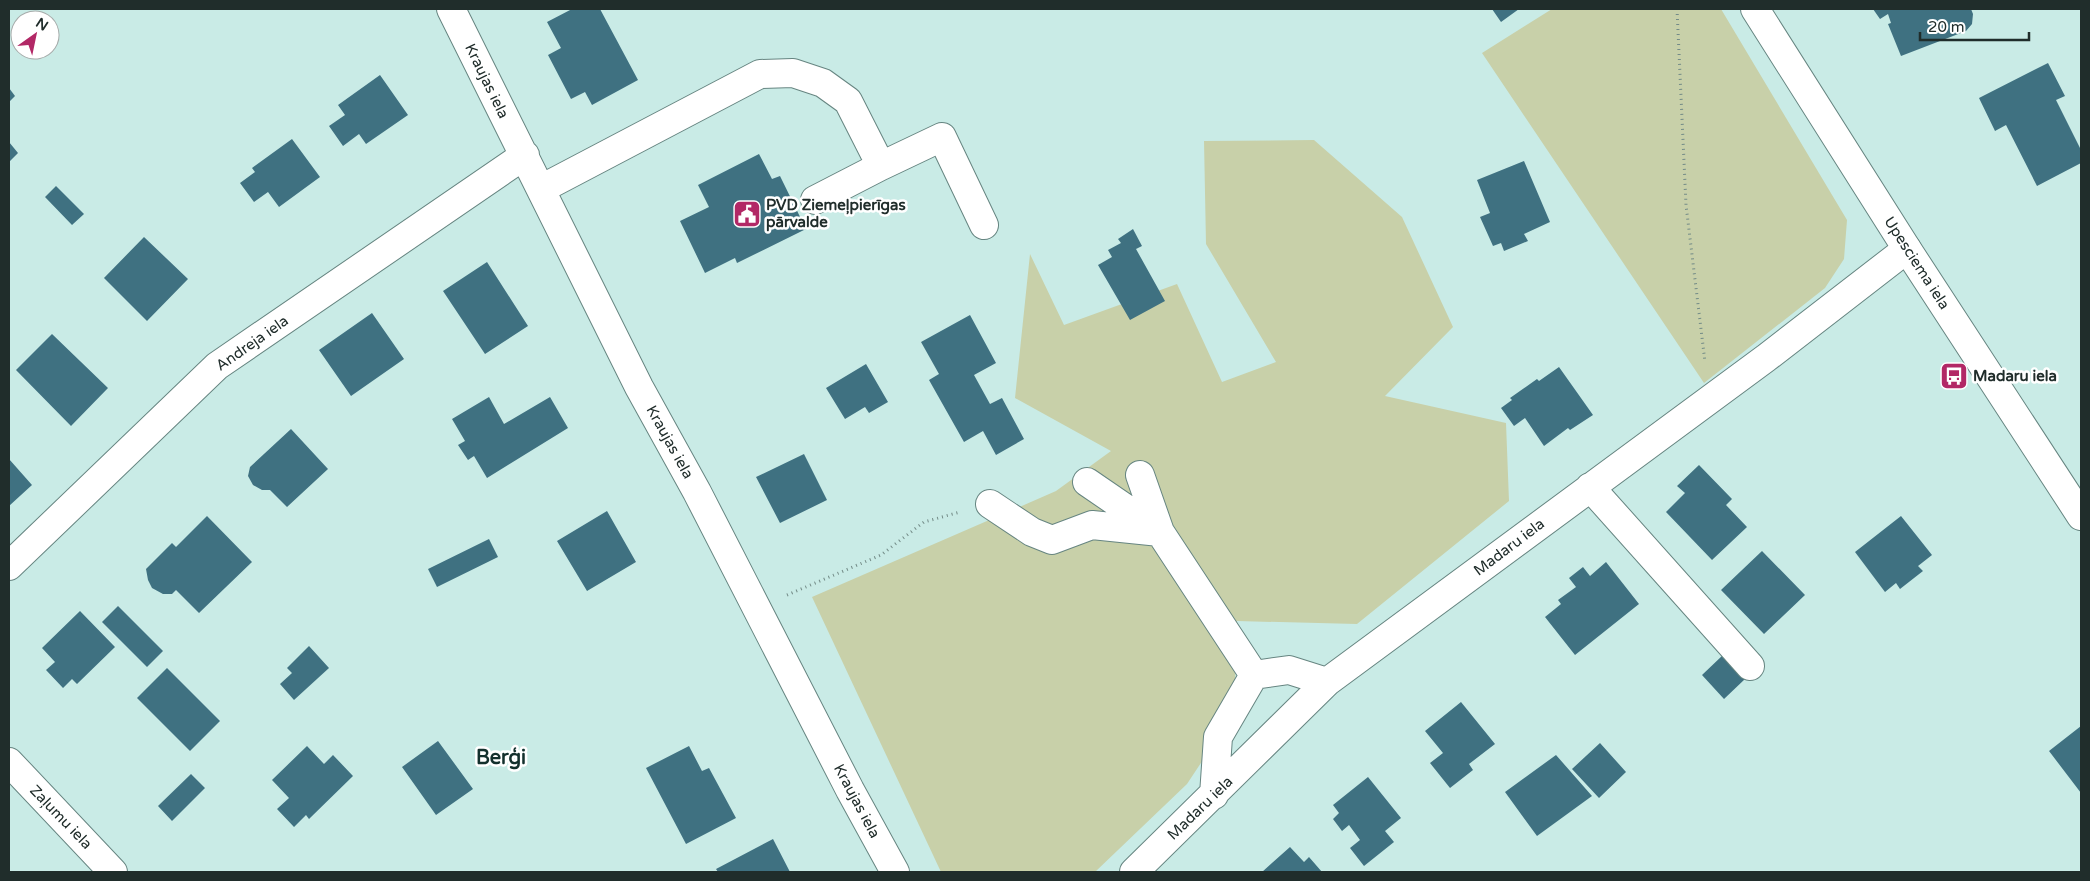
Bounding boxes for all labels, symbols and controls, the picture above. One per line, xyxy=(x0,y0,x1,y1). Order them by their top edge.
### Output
north arrow xyxy=(10,10,60,60)
scale bar xyxy=(1920,10,2029,42)
text: N xyxy=(32,14,51,35)
text: 20 m xyxy=(1928,18,1965,36)
street label: Kraujas iela xyxy=(461,41,513,121)
place label: PVD Ziemeļpierīgas pārvalde xyxy=(766,196,906,232)
public building icon: PVD Ziemeļpierīgas pārvalde xyxy=(732,199,762,229)
street label: Upesciema iela xyxy=(1880,213,1954,313)
street label: Andreja iela xyxy=(212,311,292,375)
bus stop icon: Madaru iela xyxy=(1939,361,1969,391)
place label: Madaru iela xyxy=(1973,367,2057,385)
street label: Kraujas iela xyxy=(642,402,698,482)
street label: Madaru iela xyxy=(1470,515,1548,579)
district label: Berģi xyxy=(476,746,526,770)
street label: Kraujas iela xyxy=(830,761,884,841)
street label: Madaru iela xyxy=(1164,772,1236,844)
street label: Zaļumu iela xyxy=(26,781,96,853)

